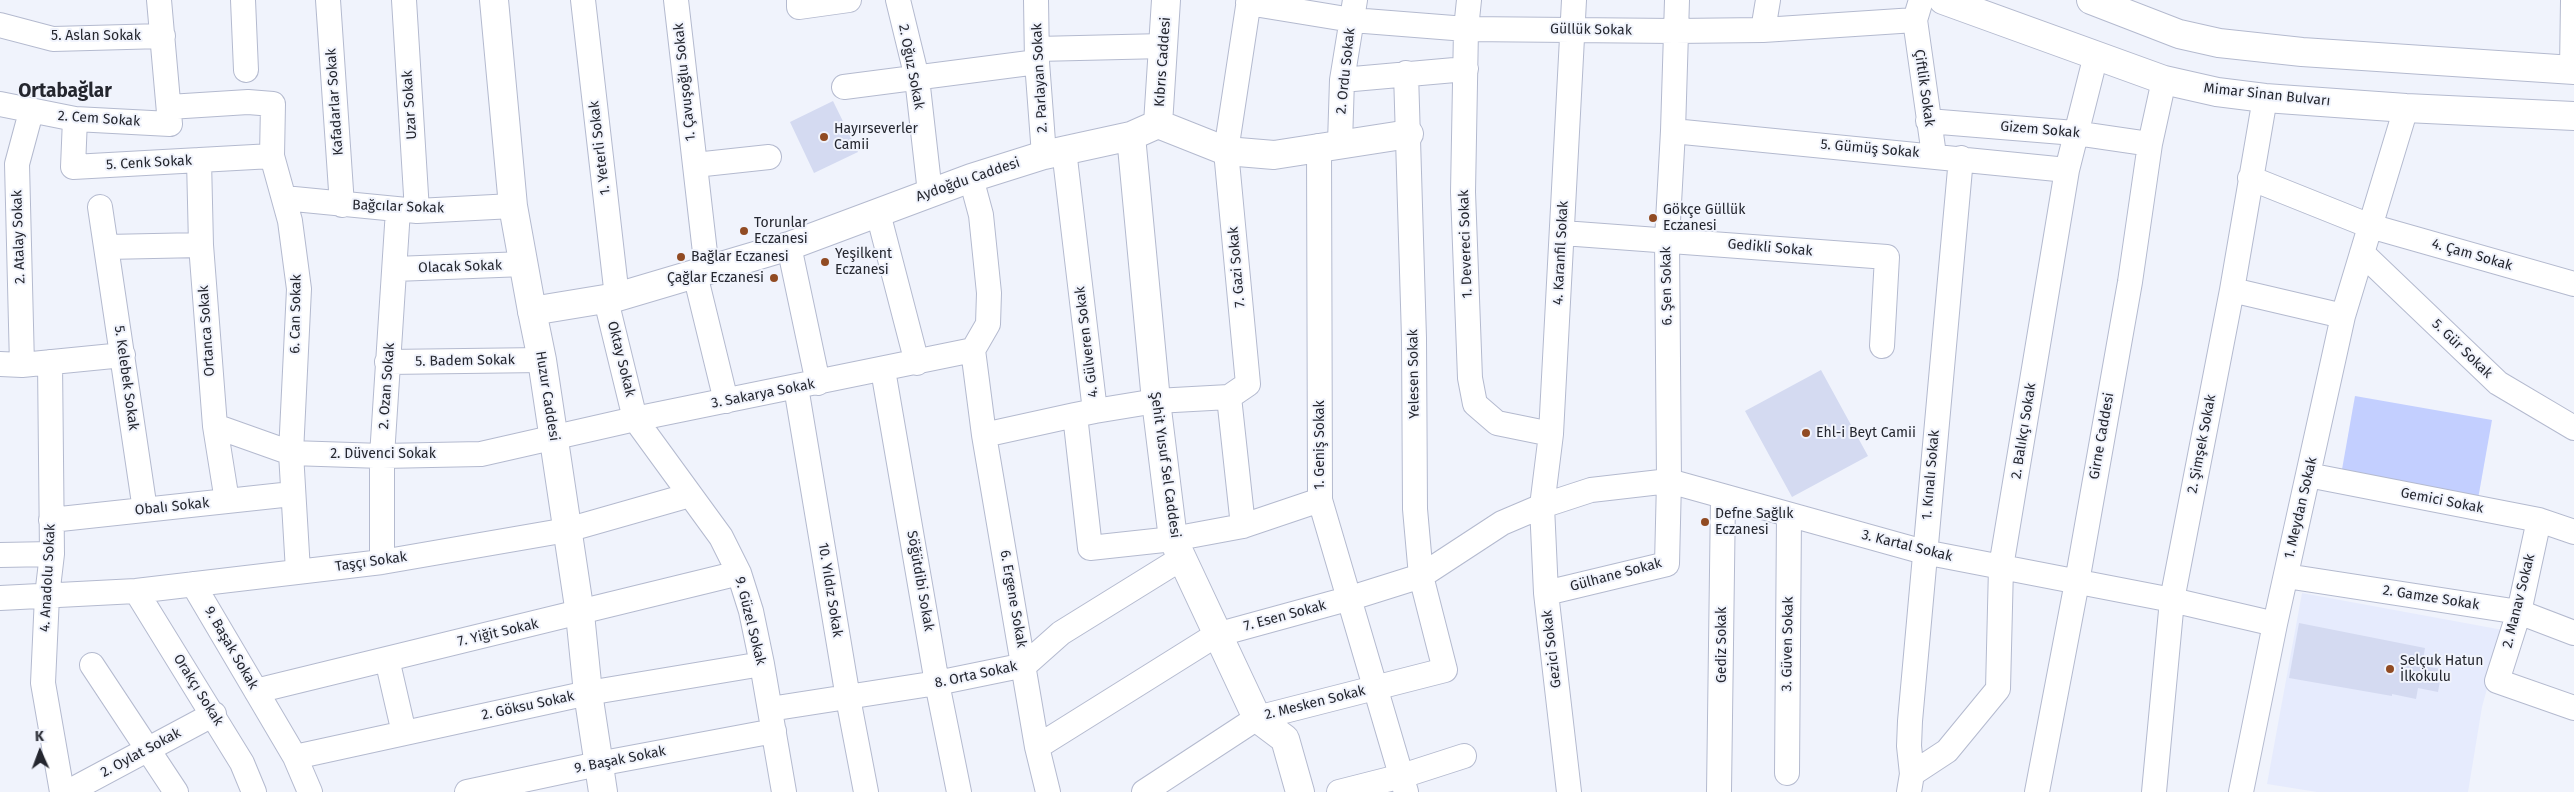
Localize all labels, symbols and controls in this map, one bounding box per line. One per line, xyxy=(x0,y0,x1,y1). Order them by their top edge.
street label: Kıbrıs Caddesi xyxy=(1151,16,1175,108)
street label: Güllük Sokak xyxy=(1550,21,1632,39)
street label: 1. Çavuşoğlu Sokak xyxy=(670,22,700,142)
street label: 2. Oğuz Sokak xyxy=(895,23,927,111)
street label: 2. Parlayan Sokak xyxy=(1029,23,1051,133)
street label: 2. Ordu Sokak xyxy=(1333,27,1359,115)
street label: 5. Aslan Sokak xyxy=(51,28,141,44)
street label: Kafadarlar Sokak xyxy=(323,48,347,156)
street label: Çiftlik Sokak xyxy=(1910,48,1938,128)
street label: Uzar Sokak xyxy=(399,70,421,140)
street label: Mimar Sinan Bulvarı xyxy=(2203,80,2331,110)
district label: Ortabağlar xyxy=(18,81,112,103)
street label: 1. Yeterli Sokak xyxy=(586,100,614,196)
street label: 2. Cem Sokak xyxy=(57,108,141,130)
street label: Gizem Sokak xyxy=(2000,118,2080,142)
place label: Hayırseverler Camii xyxy=(834,121,918,154)
marker: Hayırseverler Camii xyxy=(818,131,830,143)
street label: 5. Gümüş Sokak xyxy=(1820,136,1920,162)
street label: 5. Cenk Sokak xyxy=(106,152,192,174)
street label: Aydoğdu Caddesi xyxy=(914,154,1022,206)
street label: 1. Devereci Sokak xyxy=(1456,189,1476,299)
street label: 2. Atalay Sokak xyxy=(9,190,29,284)
street label: Bağcılar Sokak xyxy=(352,197,444,217)
street label: 4. Karanfil Sokak xyxy=(1550,200,1572,306)
place label: Gökçe Güllük Eczanesi xyxy=(1663,202,1745,234)
marker: Gökçe Güllük Eczanesi xyxy=(1647,212,1659,224)
place label: Torunlar Eczanesi xyxy=(754,215,808,248)
marker: Torunlar Eczanesi xyxy=(738,225,750,237)
street label: 7. Gazi Sokak xyxy=(1225,226,1249,308)
street label: 4. Çam Sokak xyxy=(2430,235,2514,275)
street label: Gedikli Sokak xyxy=(1727,236,1813,260)
place label: Yeşilkent Eczanesi xyxy=(835,246,892,278)
street label: 6. Şen Sokak xyxy=(1658,246,1676,326)
place label: Bağlar Eczanesi xyxy=(691,249,789,265)
marker: Bağlar Eczanesi xyxy=(675,251,687,263)
marker: Yeşilkent Eczanesi xyxy=(819,256,831,268)
street label: Olacak Sokak xyxy=(418,257,502,277)
place label: Çağlar Eczanesi xyxy=(667,270,764,286)
marker: Çağlar Eczanesi xyxy=(768,272,780,284)
street label: 6. Can Sokak xyxy=(287,274,305,354)
street label: Ortanca Sokak xyxy=(195,285,219,377)
street label: 4. Gülveren Sokak xyxy=(1072,285,1102,399)
street label: 5. Gür Sokak xyxy=(2428,316,2496,382)
street label: Oktay Sokak xyxy=(603,319,639,399)
street label: 5. Kelebek Sokak xyxy=(110,324,142,432)
street label: Yelesen Sokak xyxy=(1405,329,1423,419)
street label: 2. Ozan Sokak xyxy=(376,342,398,430)
street label: Huzur Caddesi xyxy=(532,350,562,442)
street label: 5. Badem Sokak xyxy=(415,352,515,370)
street label: 3. Sakarya Sokak xyxy=(710,376,816,412)
street label: 2. Balıkçı Sokak xyxy=(2008,382,2040,480)
street label: Şehit Yusuf Sel Caddesi xyxy=(1146,391,1184,539)
street label: Girne Caddesi xyxy=(2086,391,2118,481)
street label: 2. Şimşek Sokak xyxy=(2184,393,2220,495)
street label: 1. Geniş Sokak xyxy=(1312,400,1328,490)
place label: Ehl-i Beyt Camii xyxy=(1816,425,1916,441)
marker: Ehl-i Beyt Camii xyxy=(1800,427,1812,439)
street label: 1. Kınalı Sokak xyxy=(1919,429,1943,521)
street label: 2. Düvenci Sokak xyxy=(330,446,436,462)
street label: 1. Meydan Sokak xyxy=(2281,456,2321,560)
street label: Gemici Sokak xyxy=(2399,485,2485,517)
street label: Obalı Sokak xyxy=(134,495,210,519)
place label: Defne Sağlık Eczanesi xyxy=(1715,506,1793,538)
marker: Defne Sağlık Eczanesi xyxy=(1699,516,1711,528)
street label: 4. Anadolu Sokak xyxy=(37,523,59,633)
street label: 3. Kartal Sokak xyxy=(1860,527,1954,565)
street label: Söğütdibi Sokak xyxy=(903,529,937,633)
street label: 10. Yıldız Sokak xyxy=(814,541,846,639)
street label: Taşçı Sokak xyxy=(334,549,408,575)
street label: 6. Ergene Sokak xyxy=(996,549,1030,649)
street label: 2. Manav Sokak xyxy=(2499,552,2539,650)
street label: Gülhane Sokak xyxy=(1568,555,1664,595)
street label: 9. Güzel Sokak xyxy=(731,575,769,667)
street label: 2. Gamze Sokak xyxy=(2382,582,2480,614)
street label: 3. Güven Sokak xyxy=(1779,596,1797,692)
street label: 7. Esen Sokak xyxy=(1242,597,1328,635)
street label: 9. Başak Sokak xyxy=(201,604,261,692)
street label: Gediz Sokak xyxy=(1714,607,1730,683)
street label: Gezici Sokak xyxy=(1539,609,1565,689)
street label: 7. Yiğit Sokak xyxy=(456,616,540,650)
street label: Orakçı Sokak xyxy=(169,651,227,729)
place label: Selçuk Hatun İlkokulu xyxy=(2400,653,2483,686)
street label: 8. Orta Sokak xyxy=(933,658,1019,692)
marker: Selçuk Hatun İlkokulu xyxy=(2384,663,2396,675)
street label: 2. Mesken Sokak xyxy=(1263,682,1367,724)
street label: 2. Göksu Sokak xyxy=(480,688,576,724)
street label: 2. Oylat Sokak xyxy=(98,725,184,781)
north arrow xyxy=(15,727,65,777)
text: K xyxy=(35,728,44,745)
street label: 9. Başak Sokak xyxy=(573,743,667,777)

